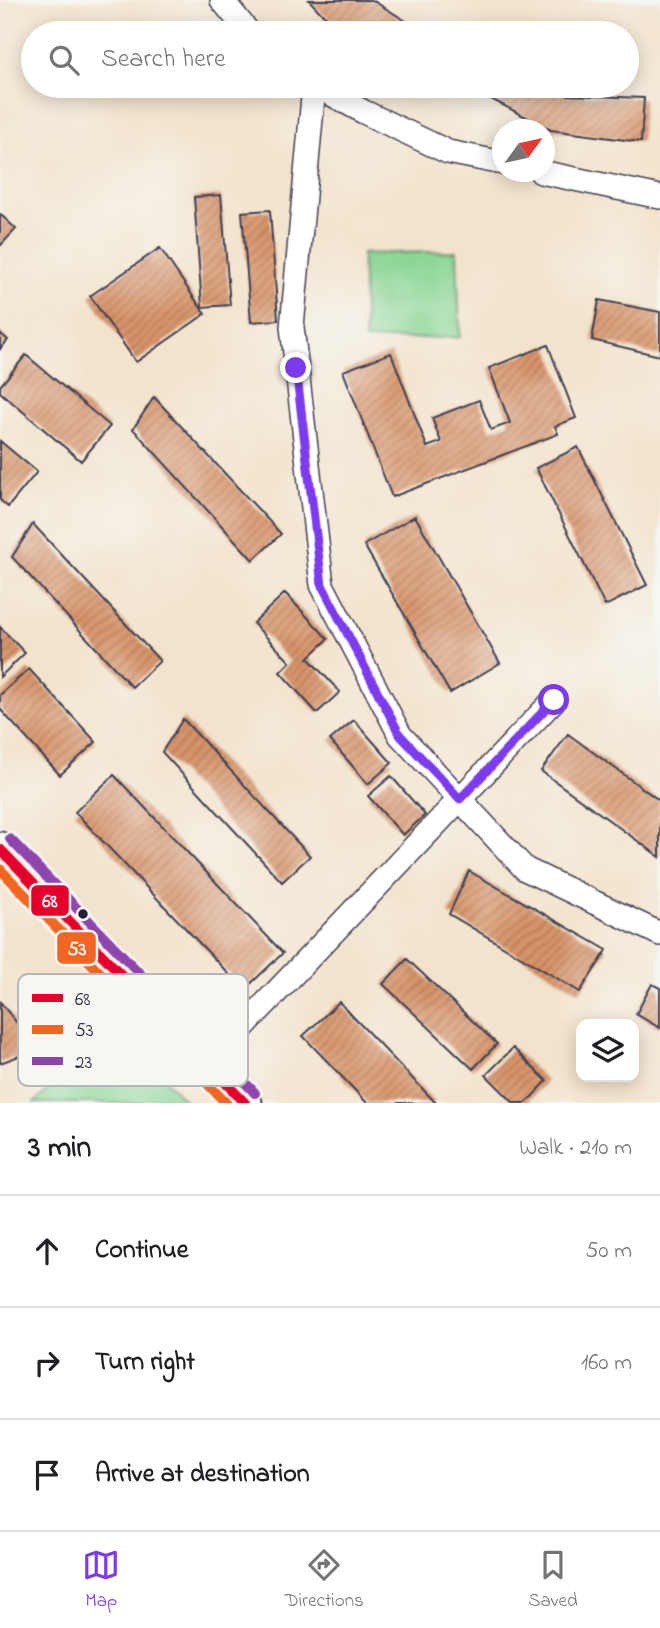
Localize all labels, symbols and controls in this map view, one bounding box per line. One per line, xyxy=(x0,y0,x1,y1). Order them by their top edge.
search box xyxy=(21,21,639,98)
icon: search xyxy=(45,41,83,79)
text: Search here xyxy=(101,41,226,79)
north arrow xyxy=(492,119,555,182)
route end xyxy=(280,352,311,383)
route start xyxy=(538,684,569,715)
line badge: 68 xyxy=(30,884,70,917)
text: 68 xyxy=(42,889,58,916)
unlabelled marker xyxy=(76,907,90,921)
line badge: 53 xyxy=(56,931,97,965)
text: 53 xyxy=(68,937,87,964)
legend xyxy=(18,974,248,1086)
text: 68 xyxy=(75,987,91,1014)
text: 53 xyxy=(75,1018,94,1045)
map controls xyxy=(576,1019,639,1082)
button: layers xyxy=(576,1019,639,1082)
text: 23 xyxy=(75,1050,92,1077)
text: 3 min xyxy=(28,1127,91,1171)
text: Walk · 210 m xyxy=(519,1132,632,1165)
icon: ahead xyxy=(28,1232,66,1270)
text: Continue xyxy=(95,1232,188,1270)
text: 50 m xyxy=(585,1235,632,1268)
icon: right xyxy=(28,1344,66,1382)
text: Turn right xyxy=(95,1344,195,1382)
text: 160 m xyxy=(581,1347,632,1380)
icon: arrive xyxy=(28,1456,66,1494)
text: Arrive at destination xyxy=(95,1456,310,1494)
tab: Map xyxy=(82,1546,120,1615)
tab: Directions xyxy=(285,1546,364,1615)
tab: Saved xyxy=(528,1546,578,1615)

